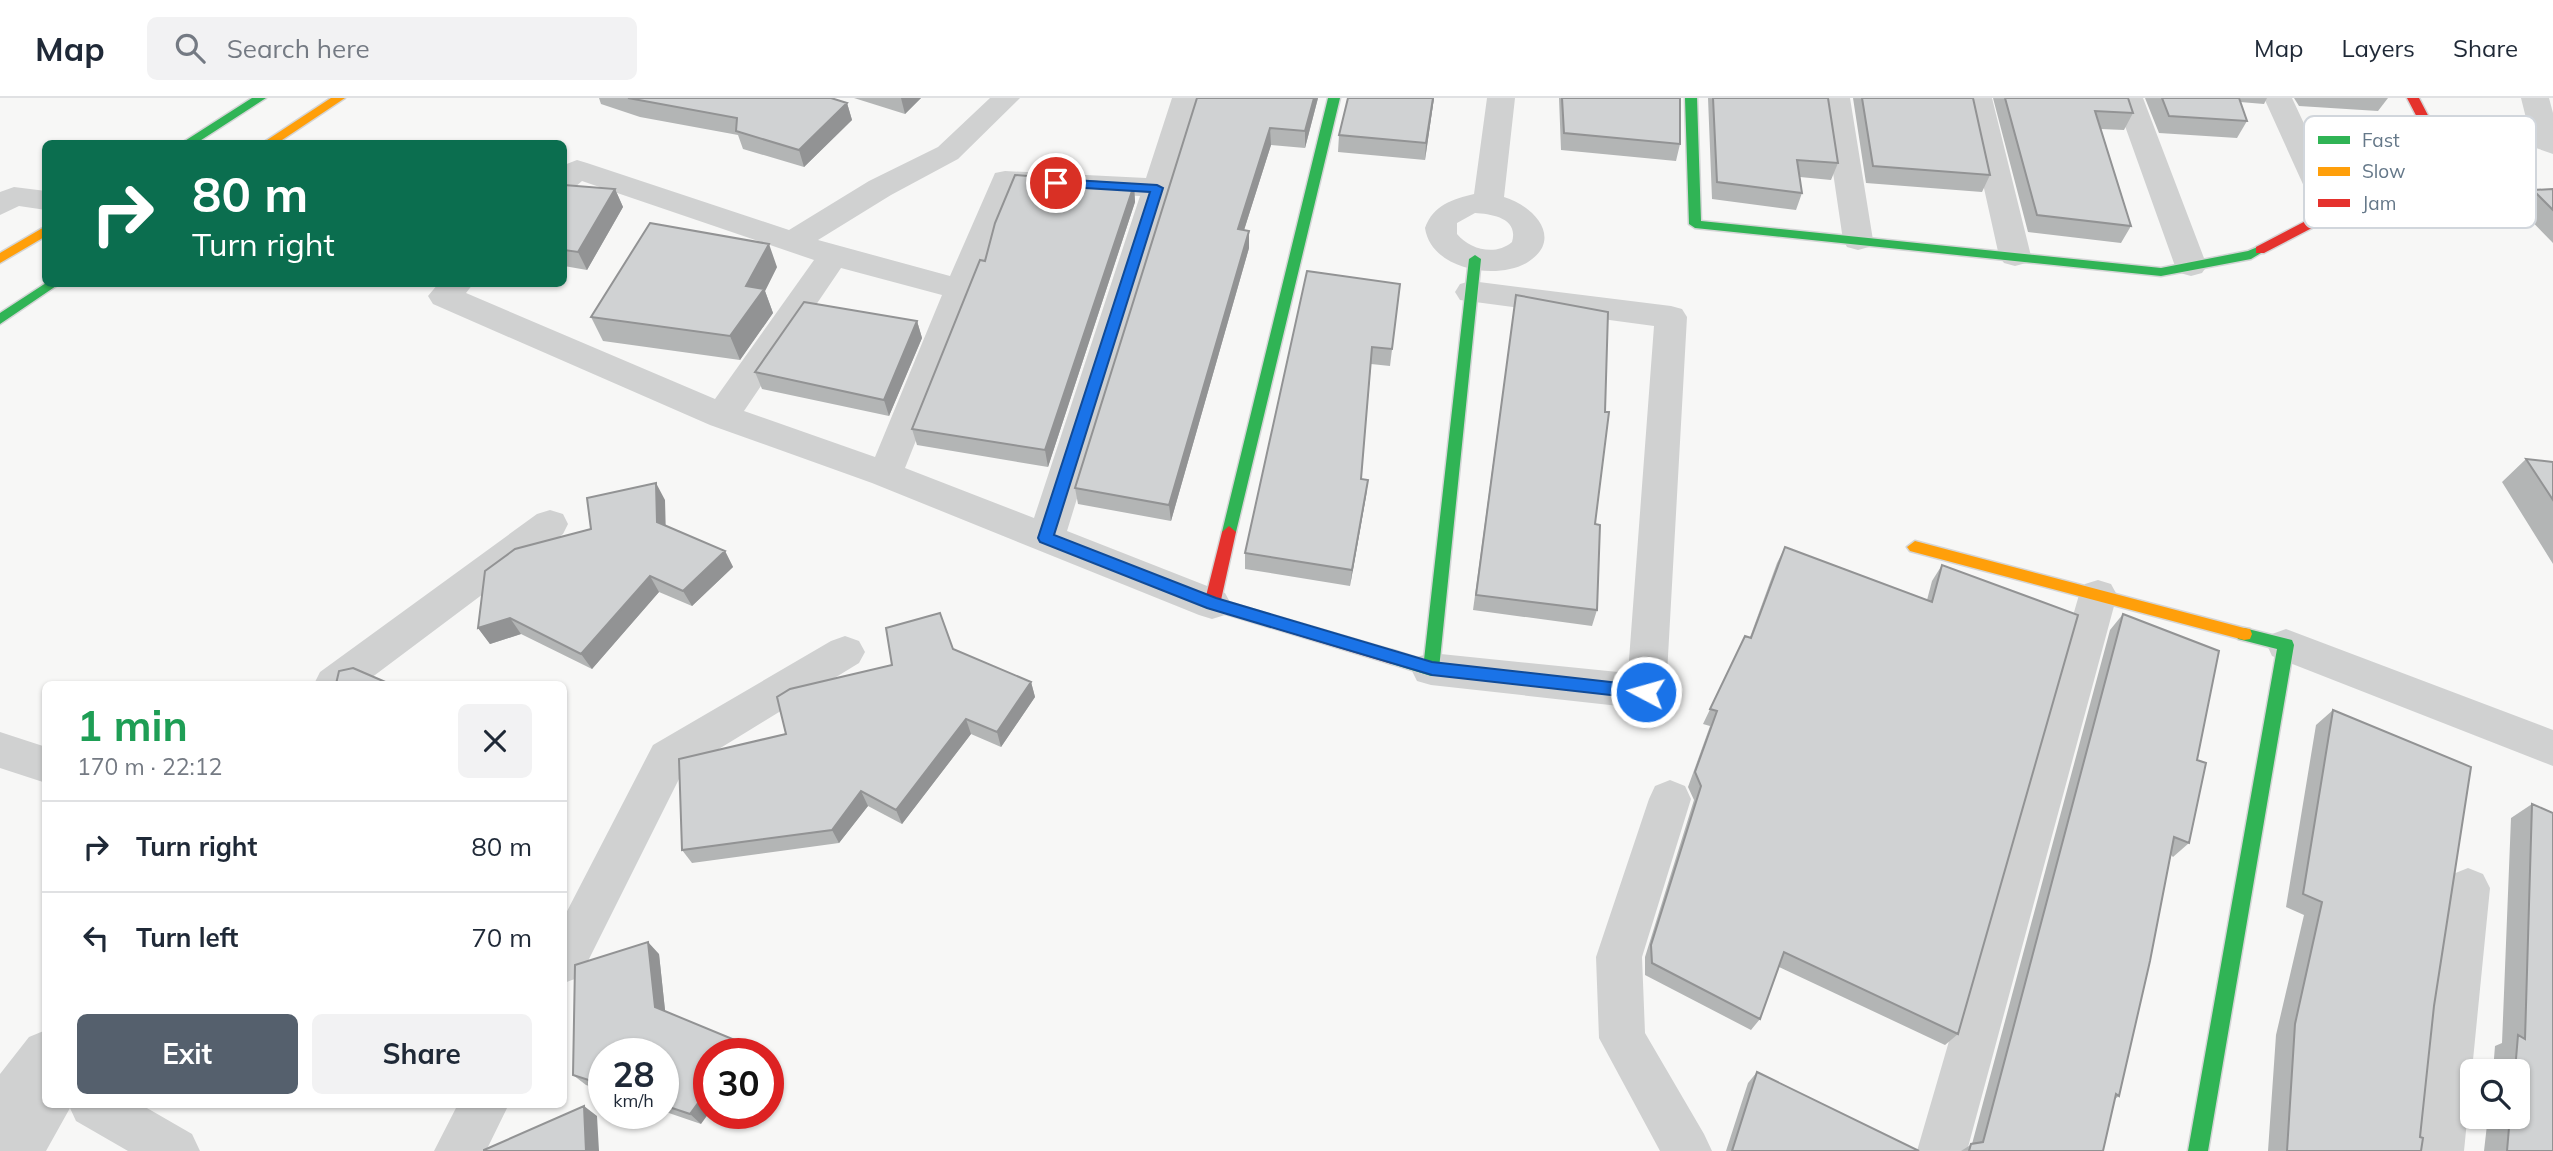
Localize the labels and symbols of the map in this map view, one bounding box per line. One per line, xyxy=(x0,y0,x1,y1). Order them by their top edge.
legend xyxy=(2304,116,2536,228)
text: Fast xyxy=(2362,128,2400,152)
pin xyxy=(1026,153,1086,213)
text: Slow xyxy=(2362,159,2406,183)
text: Jam xyxy=(2362,191,2396,215)
position arrow xyxy=(1609,655,1683,729)
speed limit sign: 30 xyxy=(693,1038,784,1129)

